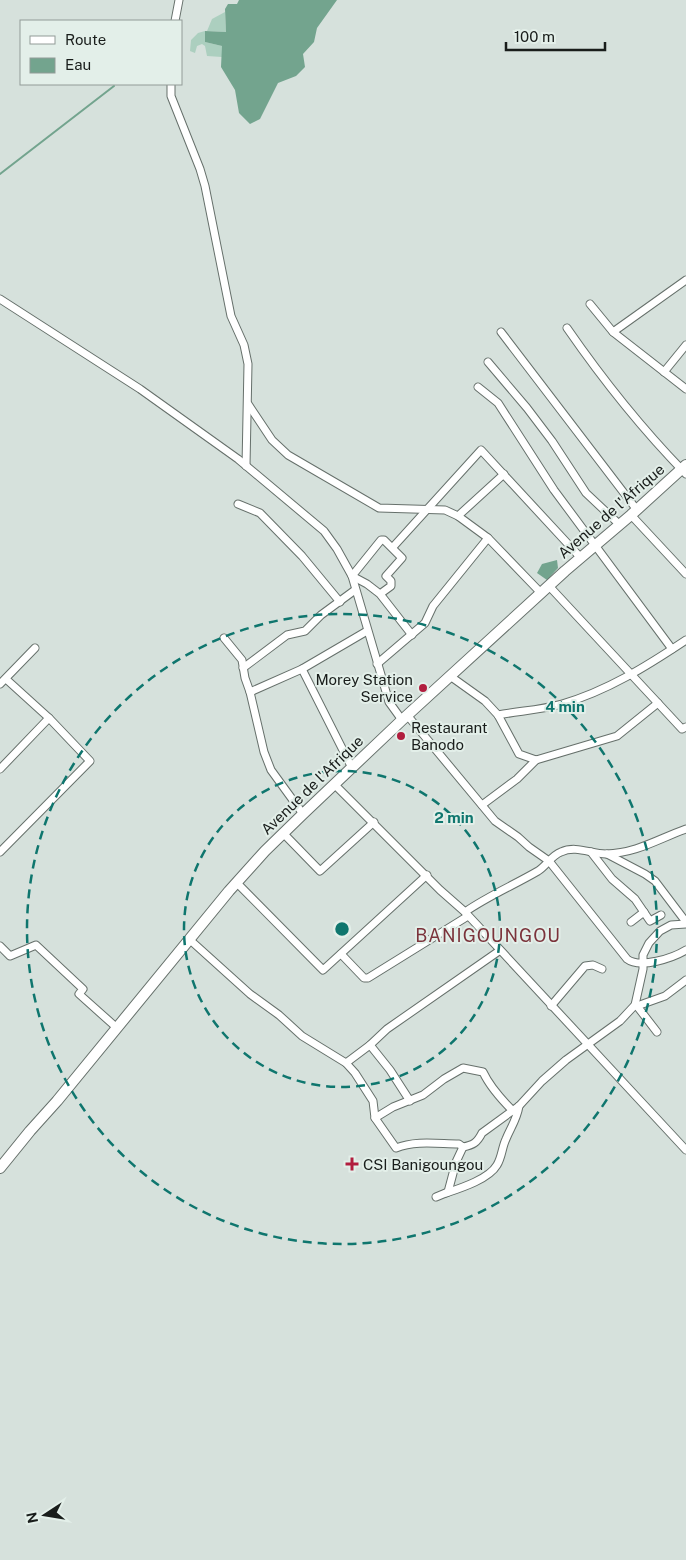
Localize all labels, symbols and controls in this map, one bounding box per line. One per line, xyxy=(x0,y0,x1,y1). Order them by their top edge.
legend xyxy=(20,20,182,85)
scale bar xyxy=(506,20,605,52)
text: 100 m xyxy=(514,28,555,45)
text: Route xyxy=(65,31,106,48)
text: Eau xyxy=(65,56,91,73)
street label: Avenue de l'Afrique xyxy=(554,460,668,562)
place label: Morey Station Service xyxy=(315,671,413,705)
marker: Morey Station Service xyxy=(417,682,429,694)
text: 4 min xyxy=(545,698,585,715)
place label: Restaurant Banodo xyxy=(411,719,488,753)
marker: Restaurant Banodo xyxy=(395,730,407,742)
street label: Avenue de l'Afrique xyxy=(258,732,366,838)
text: 2 min xyxy=(434,809,474,826)
centre of rings xyxy=(333,920,351,938)
district label: BANIGOUNGOU xyxy=(415,925,561,946)
place label: CSI Banigoungou xyxy=(363,1156,483,1173)
marker: CSI Banigoungou xyxy=(345,1157,359,1171)
north arrow xyxy=(20,1490,70,1540)
text: N xyxy=(23,1511,41,1525)

